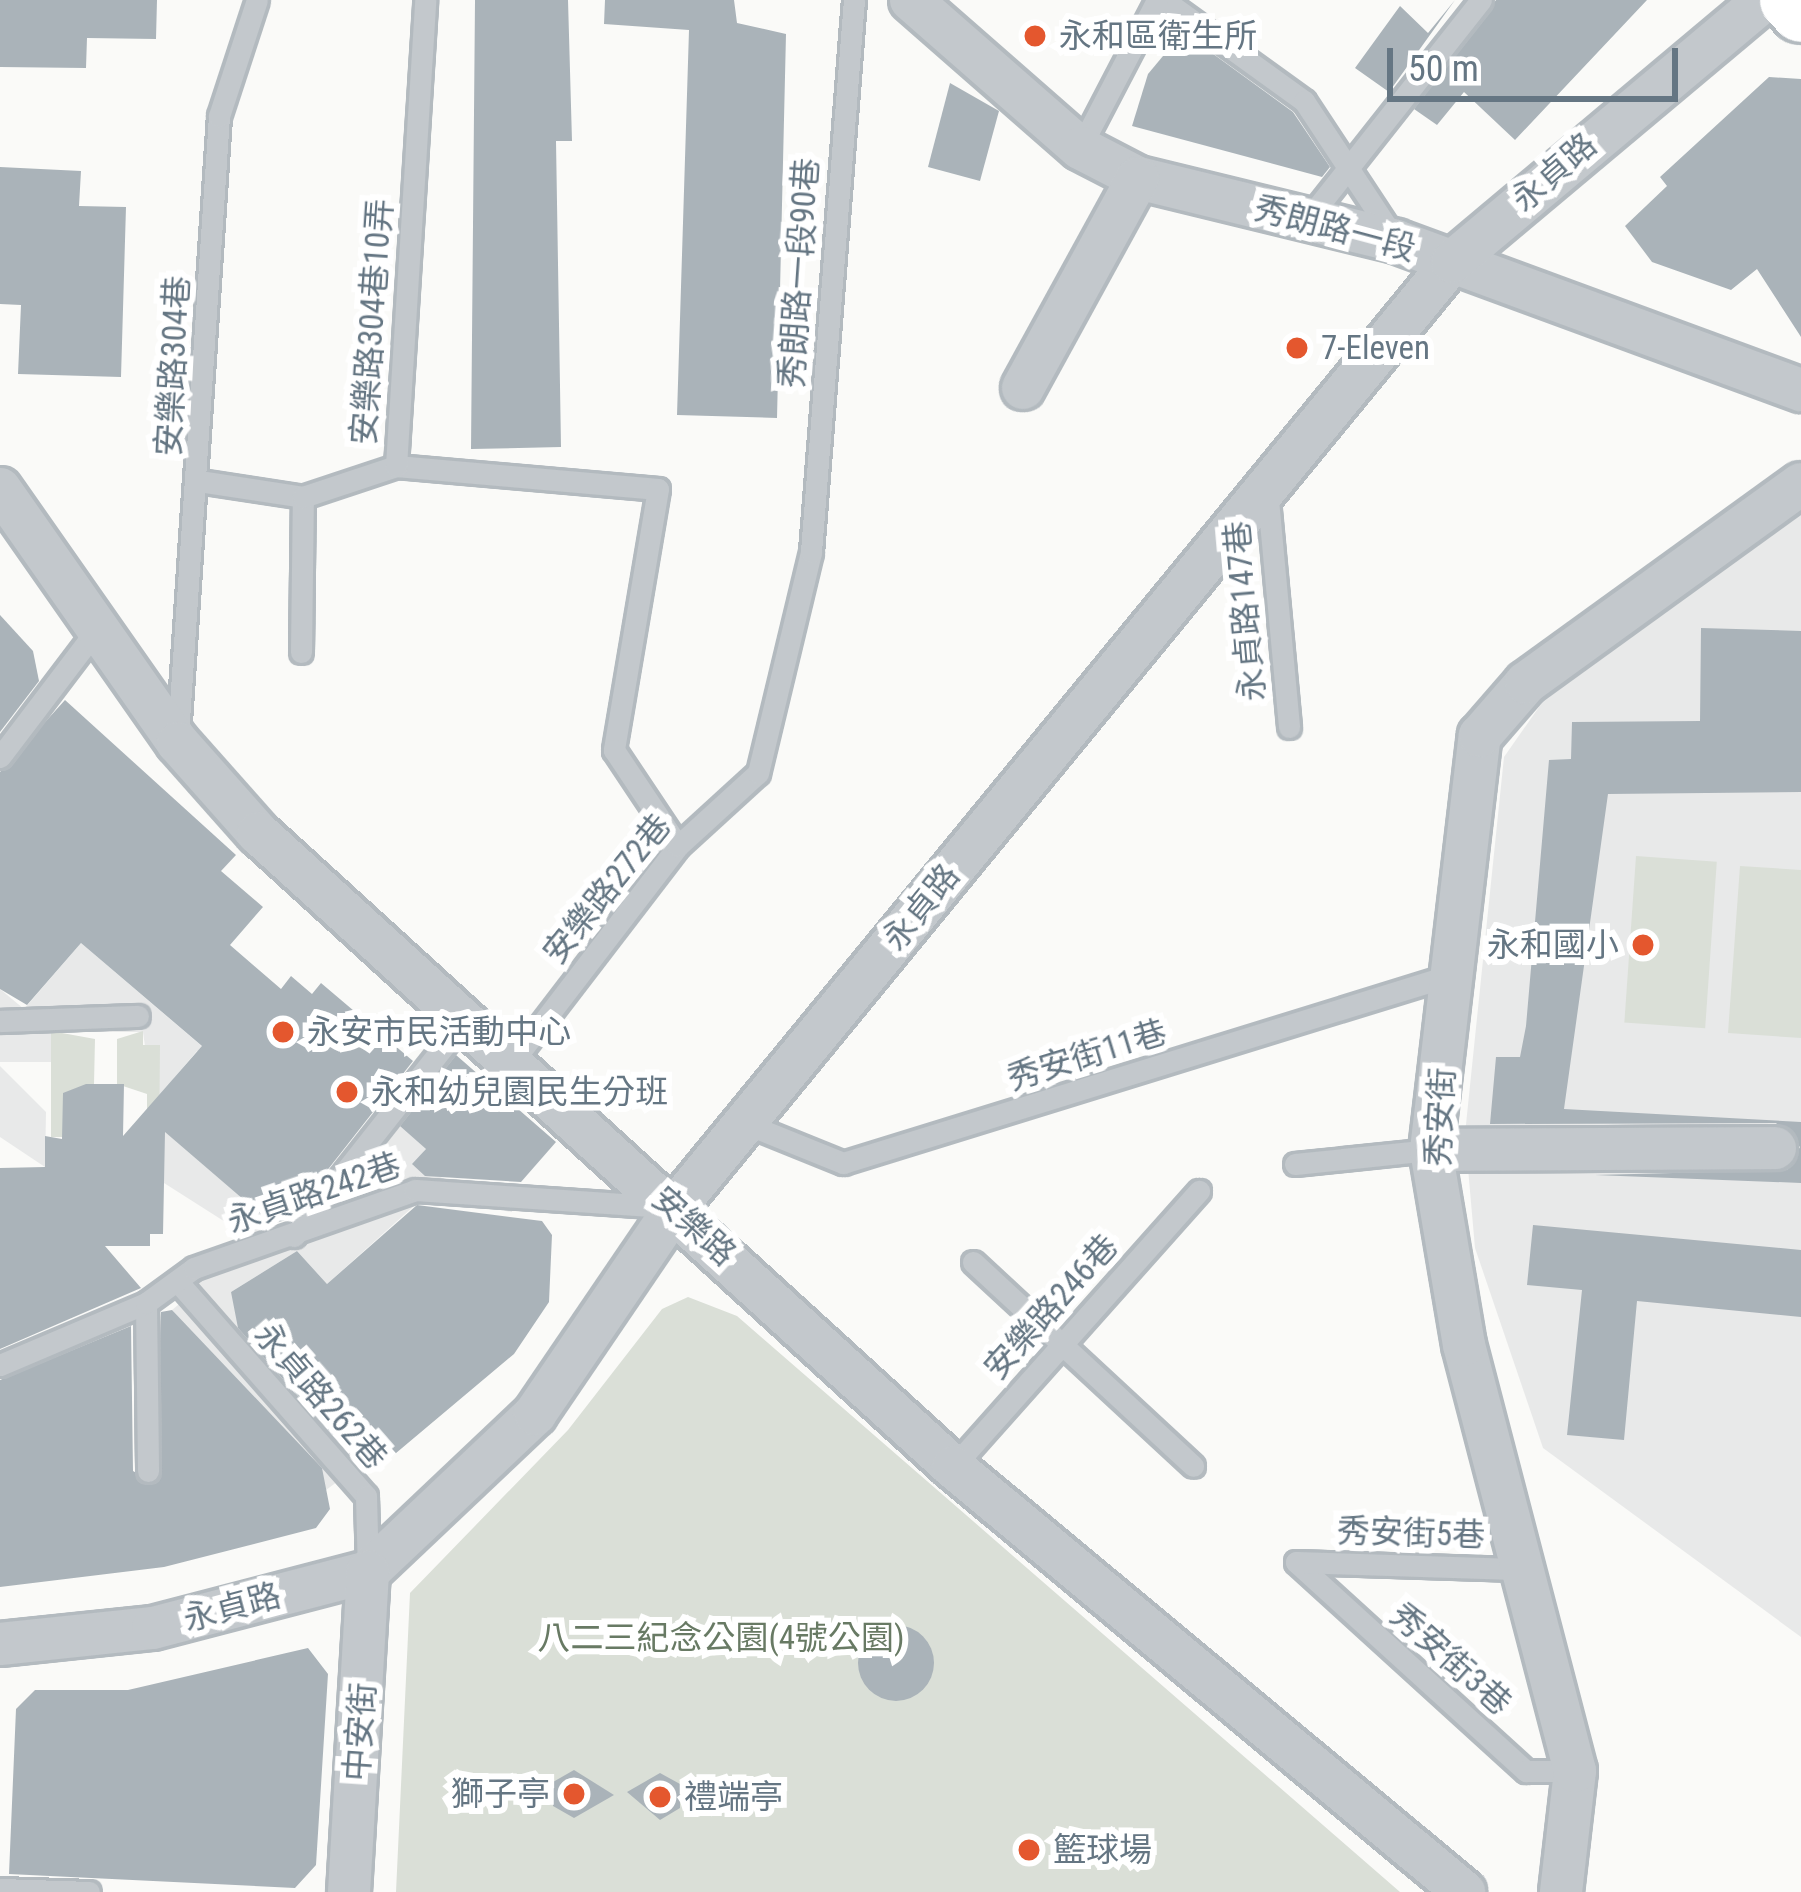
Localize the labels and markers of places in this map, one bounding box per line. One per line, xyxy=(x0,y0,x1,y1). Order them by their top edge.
place label: 永和區衛生所 xyxy=(1059,16,1257,56)
marker: 永和區衛生所 xyxy=(1022,23,1048,49)
place label: 7-Eleven xyxy=(1321,328,1430,368)
marker: 7-Eleven xyxy=(1284,335,1310,361)
place label: 永和國小 xyxy=(1487,925,1619,965)
marker: 永和國小 xyxy=(1630,932,1656,958)
place label: 永安市民活動中心 xyxy=(307,1012,571,1052)
marker: 永安市民活動中心 xyxy=(270,1019,296,1045)
place label: 永和幼兒園民生分班 xyxy=(371,1072,668,1112)
marker: 永和幼兒園民生分班 xyxy=(334,1079,360,1105)
place label: 獅子亭 xyxy=(451,1774,550,1814)
place label: 禮端亭 xyxy=(684,1777,783,1817)
marker: 獅子亭 xyxy=(561,1781,587,1807)
marker: 禮端亭 xyxy=(647,1784,673,1810)
place label: 籃球場 xyxy=(1053,1830,1152,1870)
marker: 籃球場 xyxy=(1016,1837,1042,1863)

